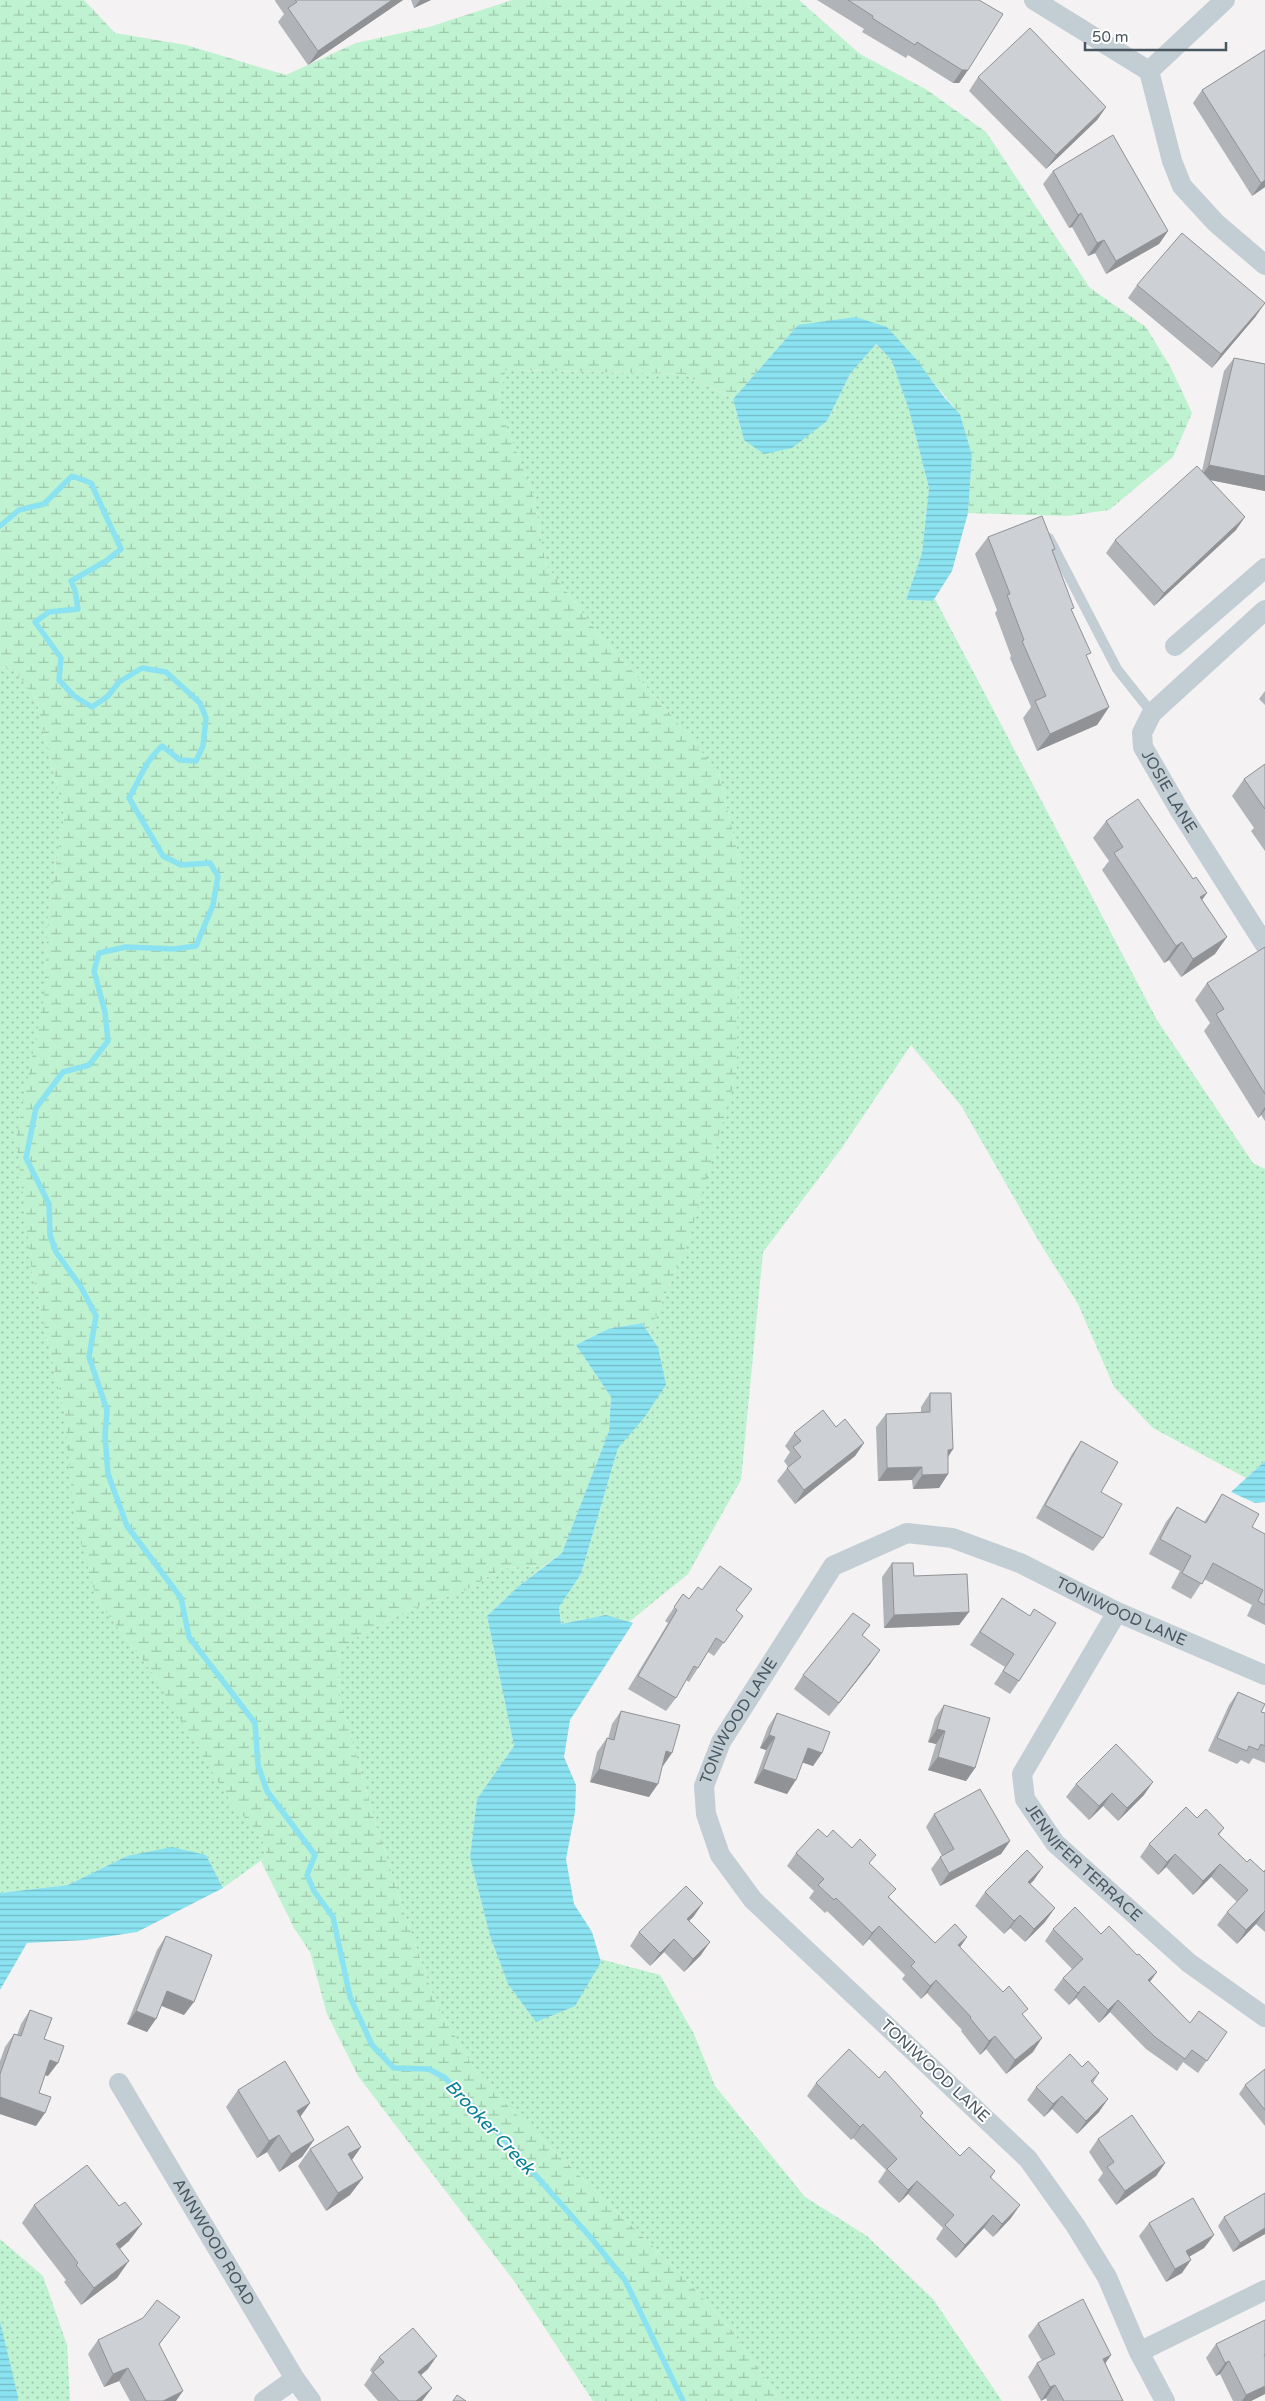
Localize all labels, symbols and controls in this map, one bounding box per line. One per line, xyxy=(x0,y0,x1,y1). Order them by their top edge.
scale bar xyxy=(1085,20,1226,52)
text: 50 m xyxy=(1092,28,1129,46)
street label: JOSIE LANE xyxy=(1137,746,1202,837)
street label: TONIWOOD LANE xyxy=(1052,1573,1190,1650)
street label: TONIWOOD LANE xyxy=(696,1654,782,1787)
street label: JENNIFER TERRACE xyxy=(1021,1799,1146,1926)
street label: TONIWOOD LANE xyxy=(876,2015,994,2127)
water label: Brooker Creek xyxy=(441,2075,540,2180)
street label: ANNWOOD ROAD xyxy=(168,2175,259,2309)

